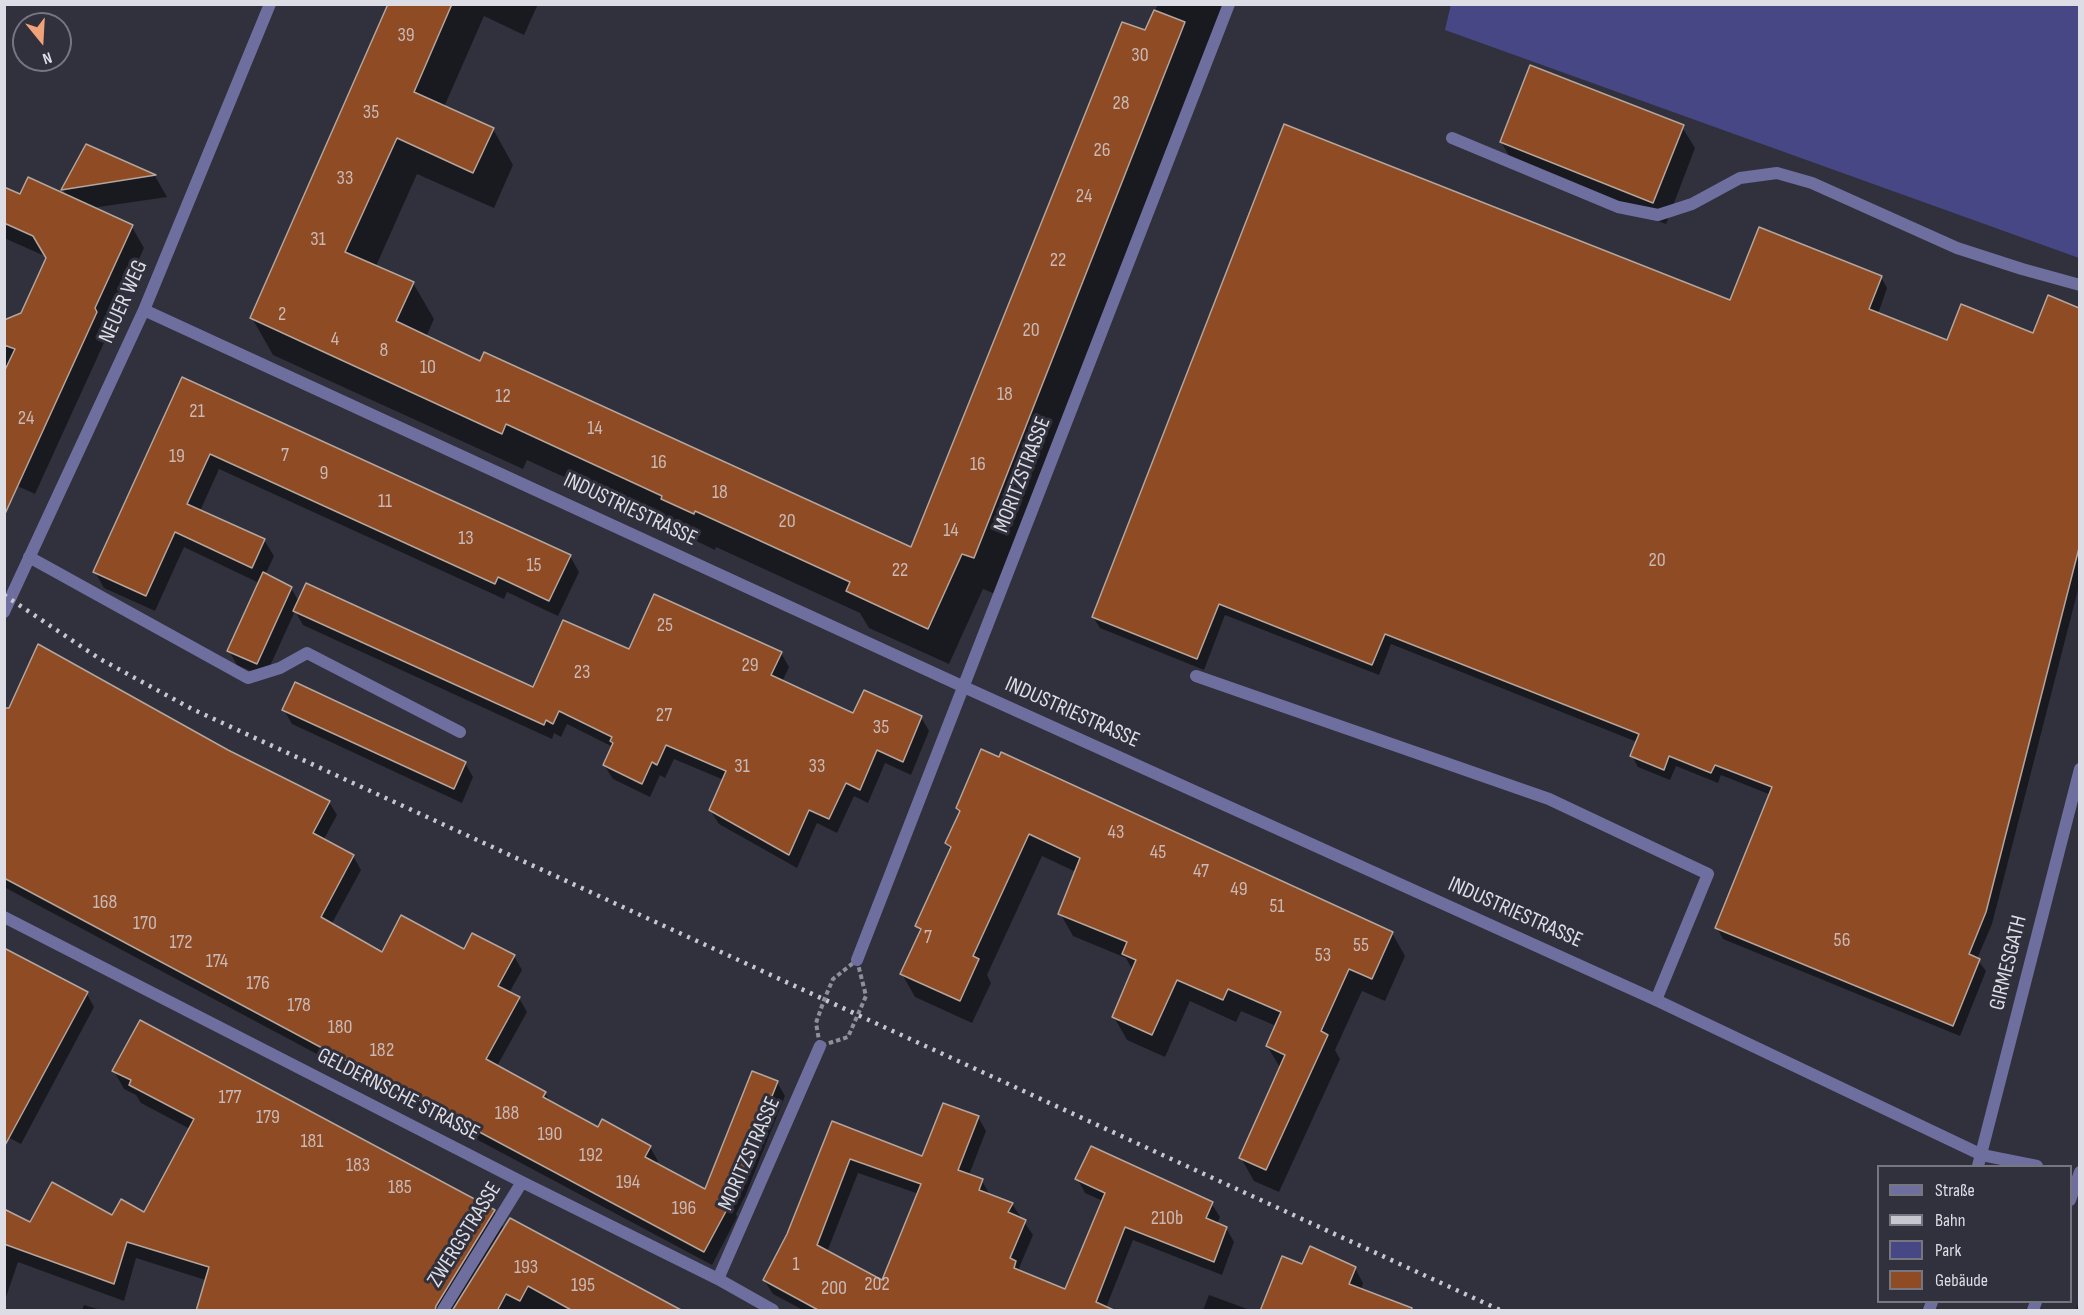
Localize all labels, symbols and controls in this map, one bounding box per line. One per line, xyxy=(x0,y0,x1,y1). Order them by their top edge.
north arrow xyxy=(12,12,72,72)
house number: 39 xyxy=(397,24,415,48)
house number: 30 xyxy=(1131,44,1149,68)
text: N xyxy=(40,47,54,68)
house number: 28 xyxy=(1113,92,1129,116)
house number: 35 xyxy=(363,101,379,125)
house number: 26 xyxy=(1094,139,1110,163)
house number: 33 xyxy=(337,167,353,191)
house number: 24 xyxy=(1076,185,1092,209)
house number: 31 xyxy=(310,228,326,252)
house number: 22 xyxy=(1050,249,1066,273)
street label: NEUER WEG xyxy=(94,256,154,348)
house number: 2 xyxy=(278,303,286,327)
house number: 20 xyxy=(1022,319,1040,343)
house number: 4 xyxy=(331,328,339,352)
house number: 8 xyxy=(380,339,388,363)
house number: 10 xyxy=(420,356,436,380)
house number: 18 xyxy=(997,383,1013,407)
house number: 12 xyxy=(495,385,511,409)
house number: 21 xyxy=(189,400,205,424)
house number: 24 xyxy=(18,407,34,431)
street label: MORITZSTRASSE xyxy=(989,413,1057,537)
house number: 14 xyxy=(587,417,603,441)
house number: 7 xyxy=(281,444,289,468)
house number: 19 xyxy=(169,445,185,469)
house number: 16 xyxy=(651,451,667,475)
house number: 16 xyxy=(970,453,986,477)
house number: 9 xyxy=(320,462,328,486)
street label: INDUSTRIESTRASSE xyxy=(559,468,701,552)
house number: 18 xyxy=(712,481,728,505)
house number: 11 xyxy=(378,490,392,514)
house number: 20 xyxy=(778,510,796,534)
house number: 14 xyxy=(943,519,959,543)
house number: 13 xyxy=(458,527,474,551)
house number: 20 xyxy=(1648,549,1666,573)
house number: 15 xyxy=(526,554,542,578)
house number: 22 xyxy=(892,559,908,583)
house number: 25 xyxy=(657,614,673,638)
house number: 29 xyxy=(741,654,759,678)
house number: 23 xyxy=(574,661,590,685)
street label: INDUSTRIESTRASSE xyxy=(1001,672,1143,754)
house number: 27 xyxy=(656,704,672,728)
house number: 35 xyxy=(873,716,889,740)
house number: 31 xyxy=(734,755,750,779)
house number: 33 xyxy=(809,755,825,779)
house number: 43 xyxy=(1108,821,1124,845)
house number: 45 xyxy=(1150,841,1166,865)
house number: 47 xyxy=(1193,860,1209,884)
street label: INDUSTRIESTRASSE xyxy=(1444,872,1586,954)
house number: 49 xyxy=(1230,878,1248,902)
house number: 168 xyxy=(93,891,117,915)
house number: 51 xyxy=(1269,895,1285,919)
house number: 170 xyxy=(133,912,157,936)
street label: GIRMESGATH xyxy=(1984,913,2034,1013)
house number: 7 xyxy=(924,926,932,950)
house number: 56 xyxy=(1834,929,1850,953)
house number: 172 xyxy=(169,931,193,955)
house number: 55 xyxy=(1353,934,1369,958)
house number: 53 xyxy=(1315,944,1331,968)
house number: 174 xyxy=(206,950,228,974)
house number: 176 xyxy=(246,972,270,996)
house number: 178 xyxy=(287,994,311,1018)
house number: 180 xyxy=(328,1016,352,1040)
house number: 182 xyxy=(370,1039,394,1063)
street label: GELDERNSCHE STRASSE xyxy=(313,1043,483,1147)
house number: 177 xyxy=(219,1086,241,1110)
street label: MORITZSTRASSE xyxy=(713,1093,787,1215)
house number: 188 xyxy=(495,1102,519,1126)
house number: 179 xyxy=(256,1106,280,1130)
house number: 190 xyxy=(538,1123,562,1147)
house number: 181 xyxy=(301,1130,323,1154)
house number: 192 xyxy=(579,1144,603,1168)
house number: 183 xyxy=(346,1154,370,1178)
legend xyxy=(1877,1165,2072,1303)
house number: 194 xyxy=(616,1171,640,1195)
house number: 185 xyxy=(388,1176,412,1200)
street label: ZWERGSTRASSE xyxy=(422,1178,508,1292)
text: Straße xyxy=(1935,1180,1975,1201)
house number: 196 xyxy=(672,1197,696,1221)
house number: 210b xyxy=(1151,1207,1183,1231)
text: Bahn xyxy=(1935,1210,1965,1231)
text: Park xyxy=(1935,1240,1961,1261)
house number: 1 xyxy=(793,1253,799,1277)
house number: 193 xyxy=(514,1256,538,1280)
text: Gebäude xyxy=(1935,1270,1988,1291)
house number: 202 xyxy=(864,1273,890,1297)
house number: 195 xyxy=(571,1274,595,1298)
house number: 200 xyxy=(821,1277,847,1301)

